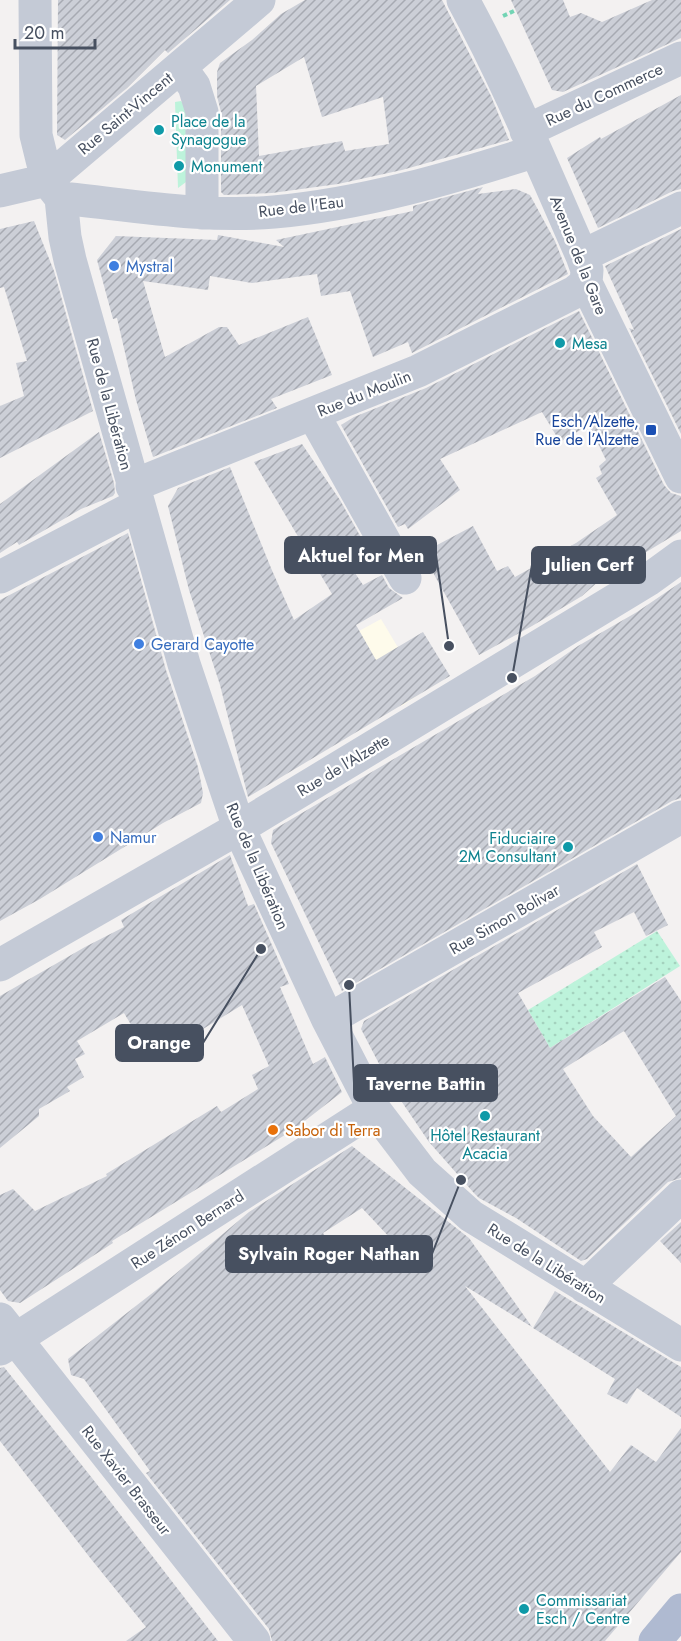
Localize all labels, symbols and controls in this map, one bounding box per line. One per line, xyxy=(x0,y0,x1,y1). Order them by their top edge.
scale bar xyxy=(15,12,94,50)
text: 20 m xyxy=(24,20,64,46)
street label: Rue du Commerce xyxy=(542,57,667,132)
street label: Rue Saint-Vincent xyxy=(73,67,178,160)
place label: Place de la Synagogue xyxy=(171,110,247,151)
marker: Place de la Synagogue xyxy=(152,123,166,137)
place label: Monument xyxy=(191,155,263,178)
marker: Monument xyxy=(172,159,186,173)
street label: Rue de l'Eau xyxy=(257,190,345,223)
street label: Avenue de la Gare xyxy=(544,192,613,318)
place label: Mystral xyxy=(126,255,173,278)
marker: Mystral xyxy=(107,259,121,273)
place label: Mesa xyxy=(572,332,607,355)
street label: Rue de la Libération xyxy=(81,336,138,473)
marker: Mesa xyxy=(553,336,567,350)
street label: Rue du Moulin xyxy=(314,364,414,423)
place label: Esch/Alzette, Rue de l’Alzette xyxy=(535,410,639,451)
marker: Esch/Alzette, Rue de l’Alzette xyxy=(644,423,658,437)
callout: Aktuel for Men xyxy=(285,537,436,573)
text: Aktuel for Men xyxy=(297,543,424,569)
callout: Julien Cerf xyxy=(532,547,645,583)
text: Julien Cerf xyxy=(542,552,634,578)
place label: Gerard Cayotte xyxy=(151,633,254,656)
marker: Gerard Cayotte xyxy=(132,637,146,651)
street label: Rue de l'Alzette xyxy=(293,729,394,802)
street label: Rue de la Libération xyxy=(220,799,295,933)
place label: Namur xyxy=(110,826,157,849)
place label: Fiduciaire 2M Consultant xyxy=(459,827,556,868)
marker: Namur xyxy=(91,830,105,844)
marker: Fiduciaire 2M Consultant xyxy=(561,840,575,854)
street label: Rue Simon Bolivar xyxy=(445,878,564,960)
callout: Orange xyxy=(116,1025,203,1061)
text: Orange xyxy=(127,1030,191,1056)
callout: Taverne Battin xyxy=(354,1065,497,1101)
text: Taverne Battin xyxy=(366,1071,486,1097)
marker: Hôtel Restaurant Acacia xyxy=(478,1109,492,1123)
place label: Sabor di Terra xyxy=(285,1119,380,1142)
marker: Sabor di Terra xyxy=(266,1123,280,1137)
place label: Hôtel Restaurant Acacia xyxy=(430,1124,540,1165)
street label: Rue Zénon Bernard xyxy=(126,1184,248,1275)
street label: Rue de la Libération xyxy=(483,1218,610,1309)
callout: Sylvain Roger Nathan xyxy=(226,1236,432,1272)
text: Sylvain Roger Nathan xyxy=(238,1241,420,1267)
street label: Rue Xavier Brasseur xyxy=(76,1421,177,1540)
place label: Commissariat Esch / Centre xyxy=(536,1589,630,1630)
marker: Commissariat Esch / Centre xyxy=(517,1602,531,1616)

